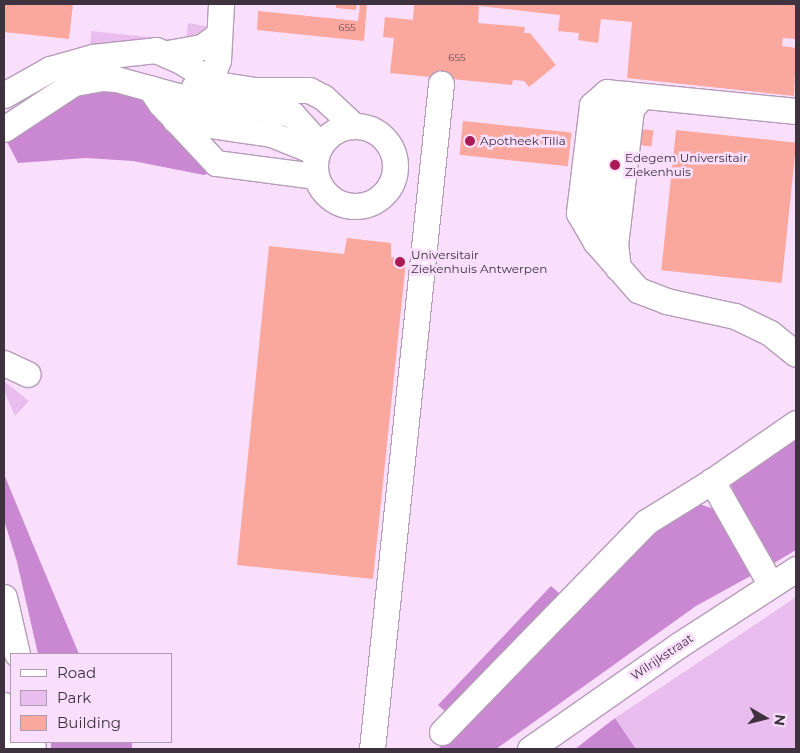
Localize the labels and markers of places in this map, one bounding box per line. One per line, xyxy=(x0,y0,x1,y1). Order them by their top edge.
place label: Apotheek Tilia xyxy=(480,134,566,148)
marker: Apotheek Tilia xyxy=(464,135,476,147)
place label: Edegem Universitair Ziekenhuis xyxy=(625,151,748,179)
marker: Edegem Universitair Ziekenhuis xyxy=(609,159,621,171)
place label: Universitair Ziekenhuis Antwerpen xyxy=(411,248,547,276)
marker: Universitair Ziekenhuis Antwerpen xyxy=(393,255,407,269)

